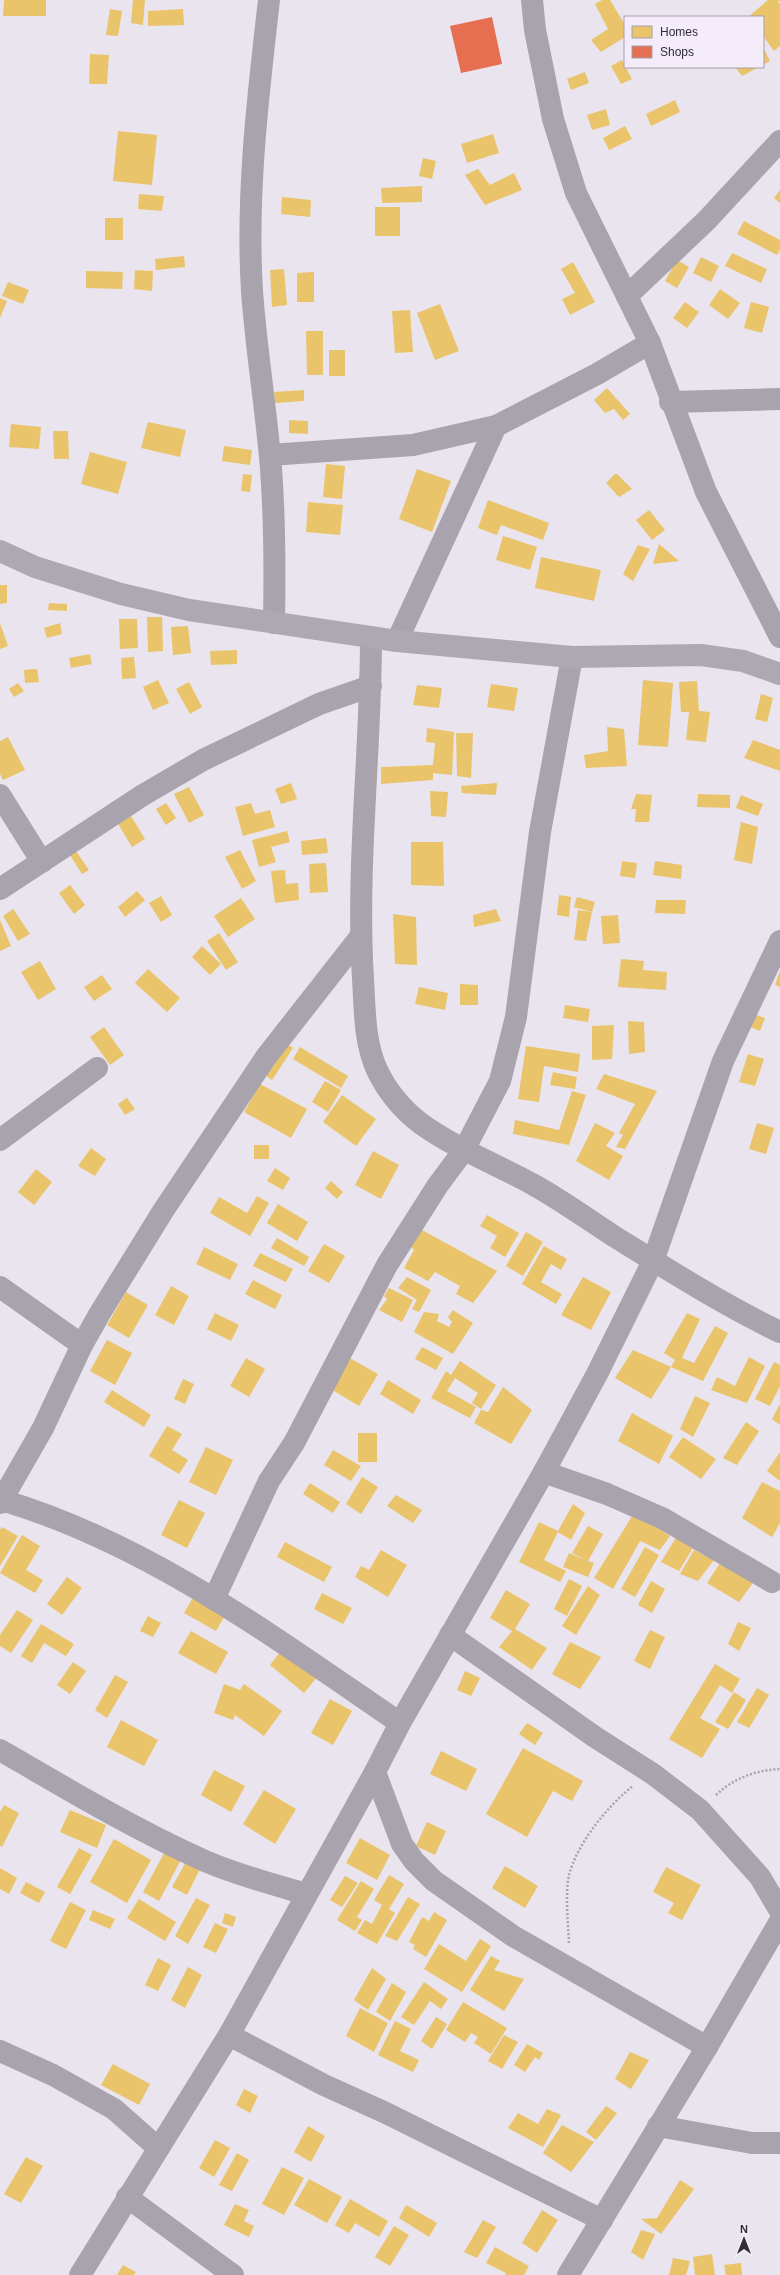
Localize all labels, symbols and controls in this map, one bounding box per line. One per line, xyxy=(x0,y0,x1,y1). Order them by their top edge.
legend xyxy=(624,16,764,68)
text: Homes xyxy=(660,25,698,39)
text: Shops xyxy=(660,45,694,59)
north arrow xyxy=(724,2219,764,2259)
text: N xyxy=(740,2223,748,2235)

